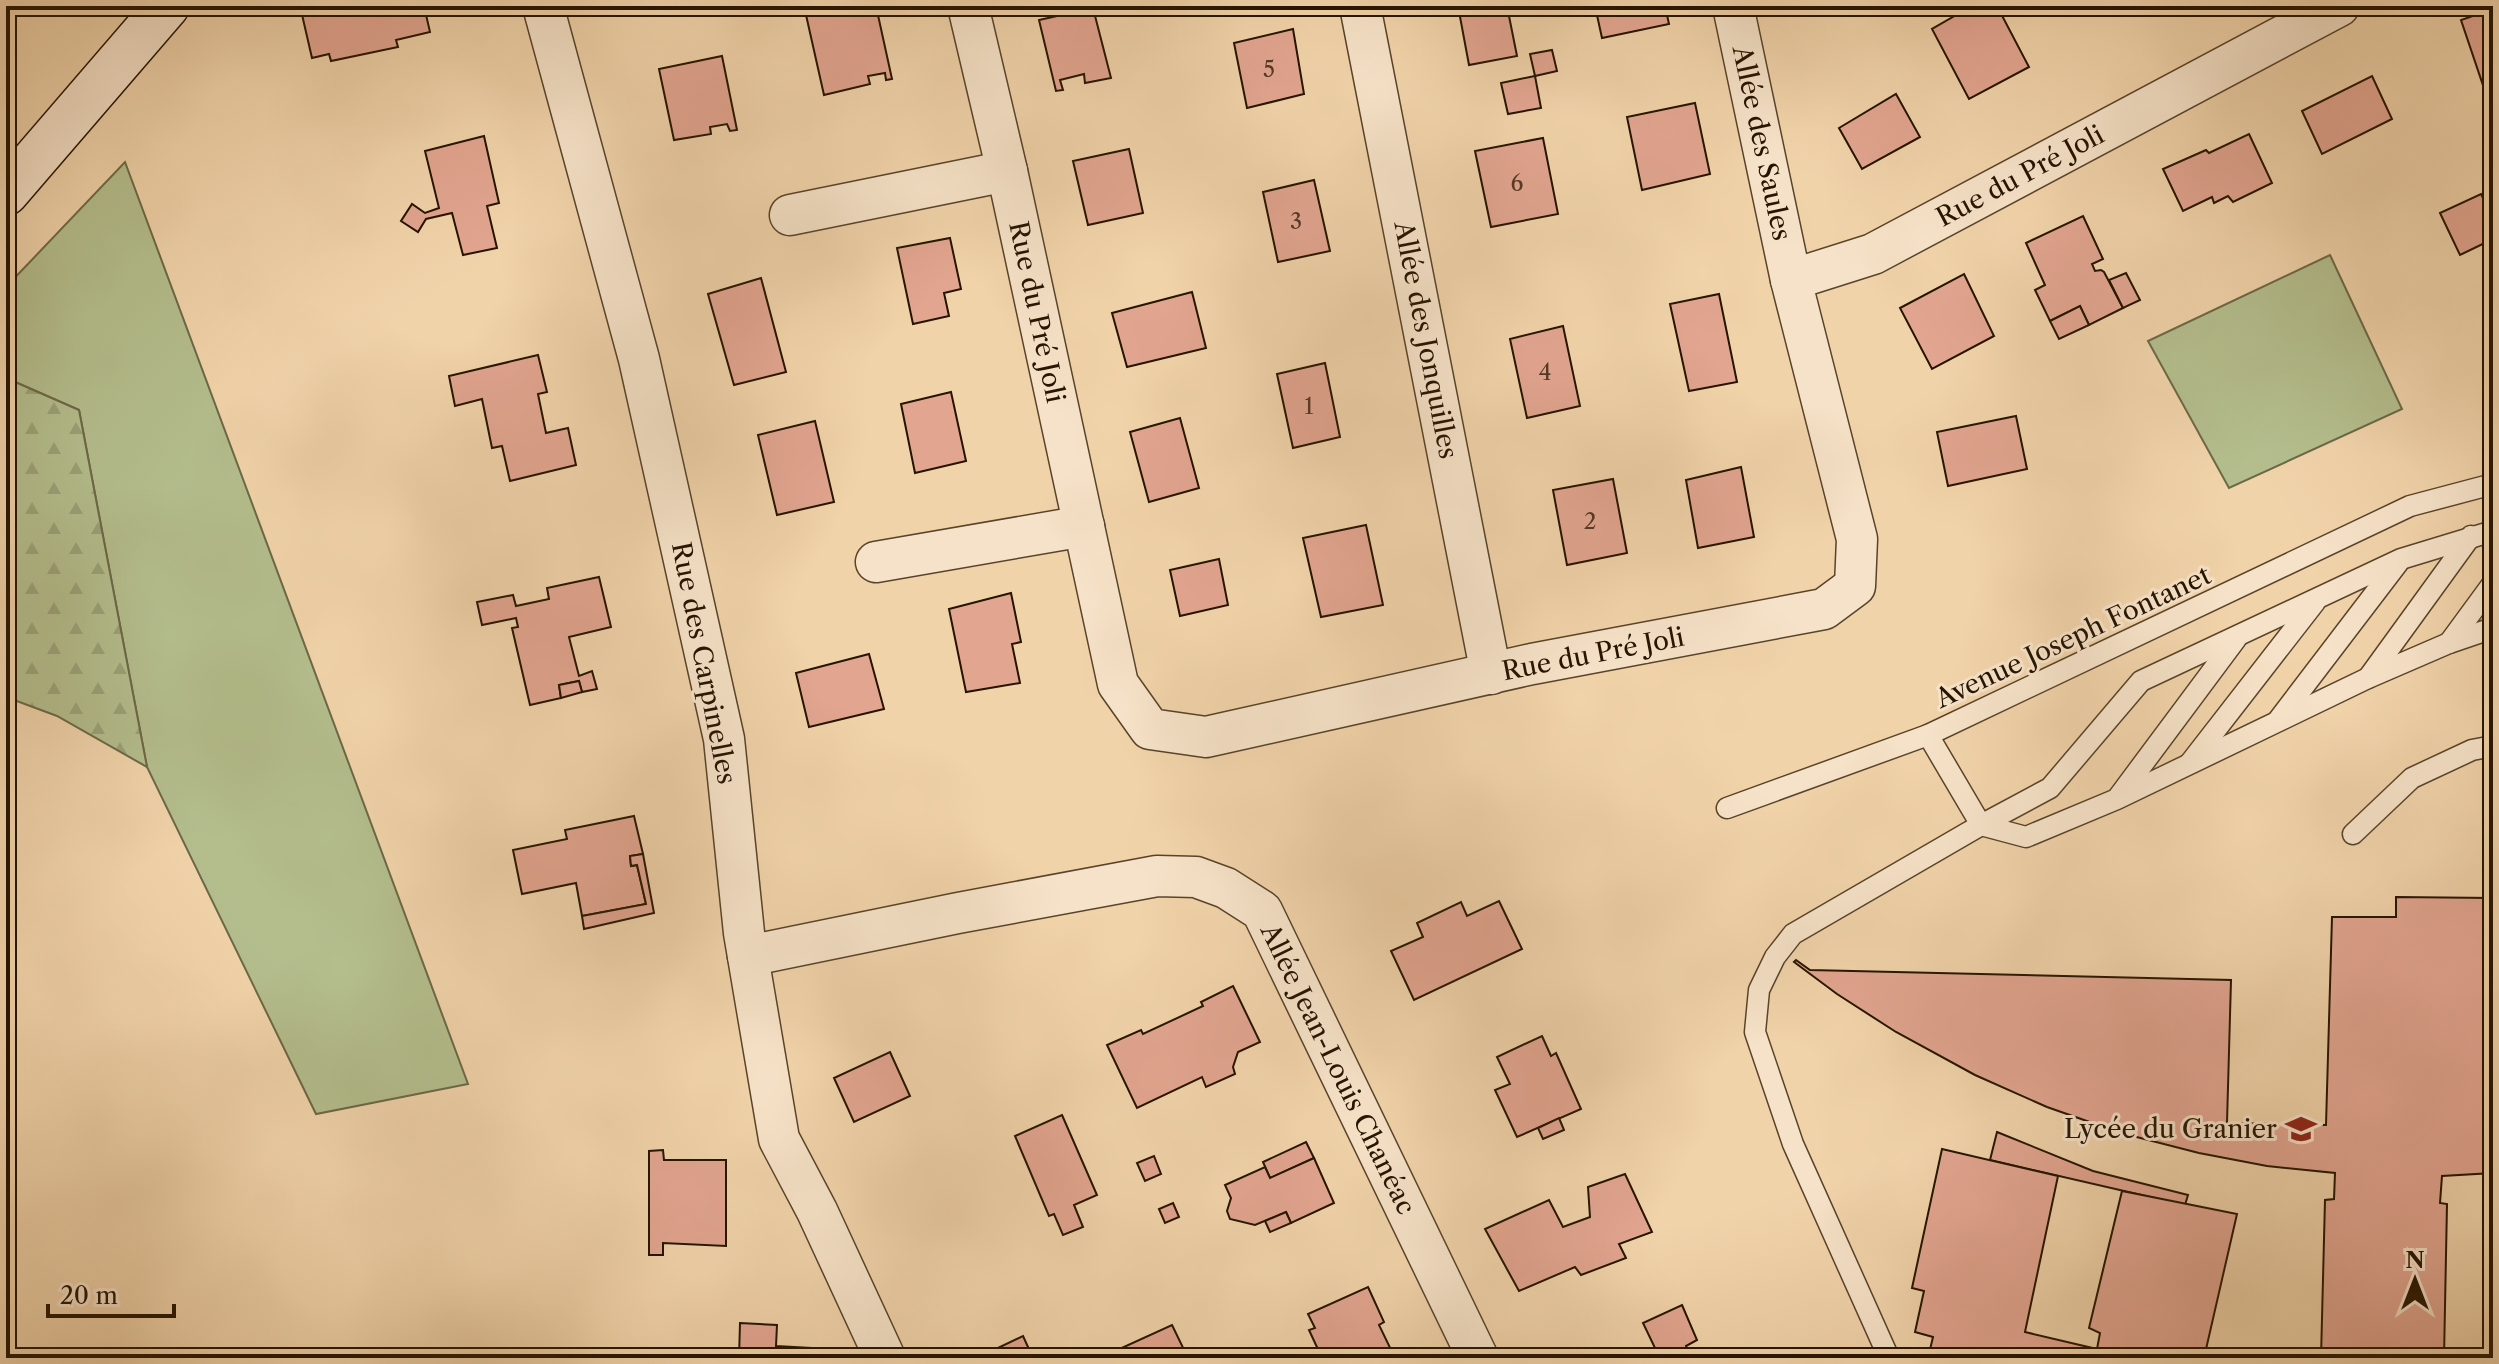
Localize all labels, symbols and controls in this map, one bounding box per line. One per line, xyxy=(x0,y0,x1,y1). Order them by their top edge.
street label: Allée des Saules xyxy=(1726,42,1798,243)
house number: 5 xyxy=(1263,56,1275,83)
street label: Rue du Pré Joli xyxy=(1931,118,2109,234)
house number: 6 xyxy=(1511,170,1524,197)
house number: 3 xyxy=(1290,208,1302,235)
street label: Allée des Jonquilles xyxy=(1387,217,1465,462)
street label: Rue du Pré Joli xyxy=(1002,218,1072,406)
house number: 4 xyxy=(1539,359,1551,386)
house number: 1 xyxy=(1304,393,1314,420)
house number: 2 xyxy=(1584,508,1596,535)
street label: Rue des Carpinelles xyxy=(665,539,743,787)
street label: Avenue Joseph Fontanet xyxy=(1929,559,2217,715)
street label: Rue du Pré Joli xyxy=(1499,621,1687,687)
street label: Allée Jean-Louis Chanéac xyxy=(1253,918,1422,1219)
school or university icon: Lycée du Granier xyxy=(2284,1112,2318,1146)
place label: Lycée du Granier xyxy=(2064,1113,2277,1145)
north arrow xyxy=(2375,1240,2455,1320)
text: N xyxy=(2405,1247,2425,1274)
scale bar xyxy=(48,1268,174,1318)
text: 20 m xyxy=(60,1281,118,1310)

